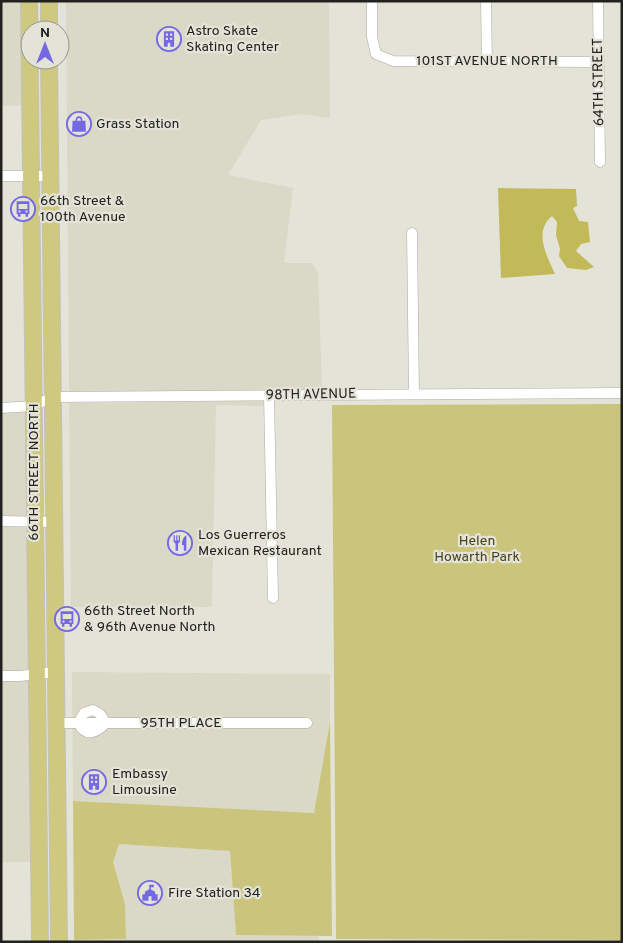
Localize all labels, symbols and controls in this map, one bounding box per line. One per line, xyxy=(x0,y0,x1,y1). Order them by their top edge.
north arrow xyxy=(20,20,70,70)
place label: Astro Skate Skating Center xyxy=(186,23,280,56)
text: N xyxy=(40,25,50,42)
building icon: Astro Skate Skating Center xyxy=(156,26,182,52)
street label: 64TH STREET xyxy=(590,38,608,126)
street label: 101ST AVENUE NORTH xyxy=(416,53,558,70)
shop icon: Grass Station xyxy=(66,111,92,137)
place label: Grass Station xyxy=(96,116,179,133)
place label: 66th Street & 100th Avenue xyxy=(40,193,126,226)
bus stop icon: 66th Street & 100th Avenue xyxy=(10,196,36,222)
street label: 98TH AVENUE xyxy=(266,386,356,404)
street label: 66TH STREET NORTH xyxy=(26,403,43,541)
place label: Los Guerreros Mexican Restaurant xyxy=(198,527,322,560)
restaurant icon: Los Guerreros Mexican Restaurant xyxy=(167,530,193,556)
park label: Helen Howarth Park xyxy=(434,533,520,566)
place label: 66th Street North & 96th Avenue North xyxy=(84,603,215,636)
bus stop icon: 66th Street North & 96th Avenue North xyxy=(54,606,80,632)
street label: 95TH PLACE xyxy=(140,715,222,732)
place label: Embassy Limousine xyxy=(112,766,177,799)
building icon: Embassy Limousine xyxy=(81,769,107,795)
public building icon: Fire Station 34 xyxy=(137,880,163,906)
place label: Fire Station 34 xyxy=(168,885,261,902)

